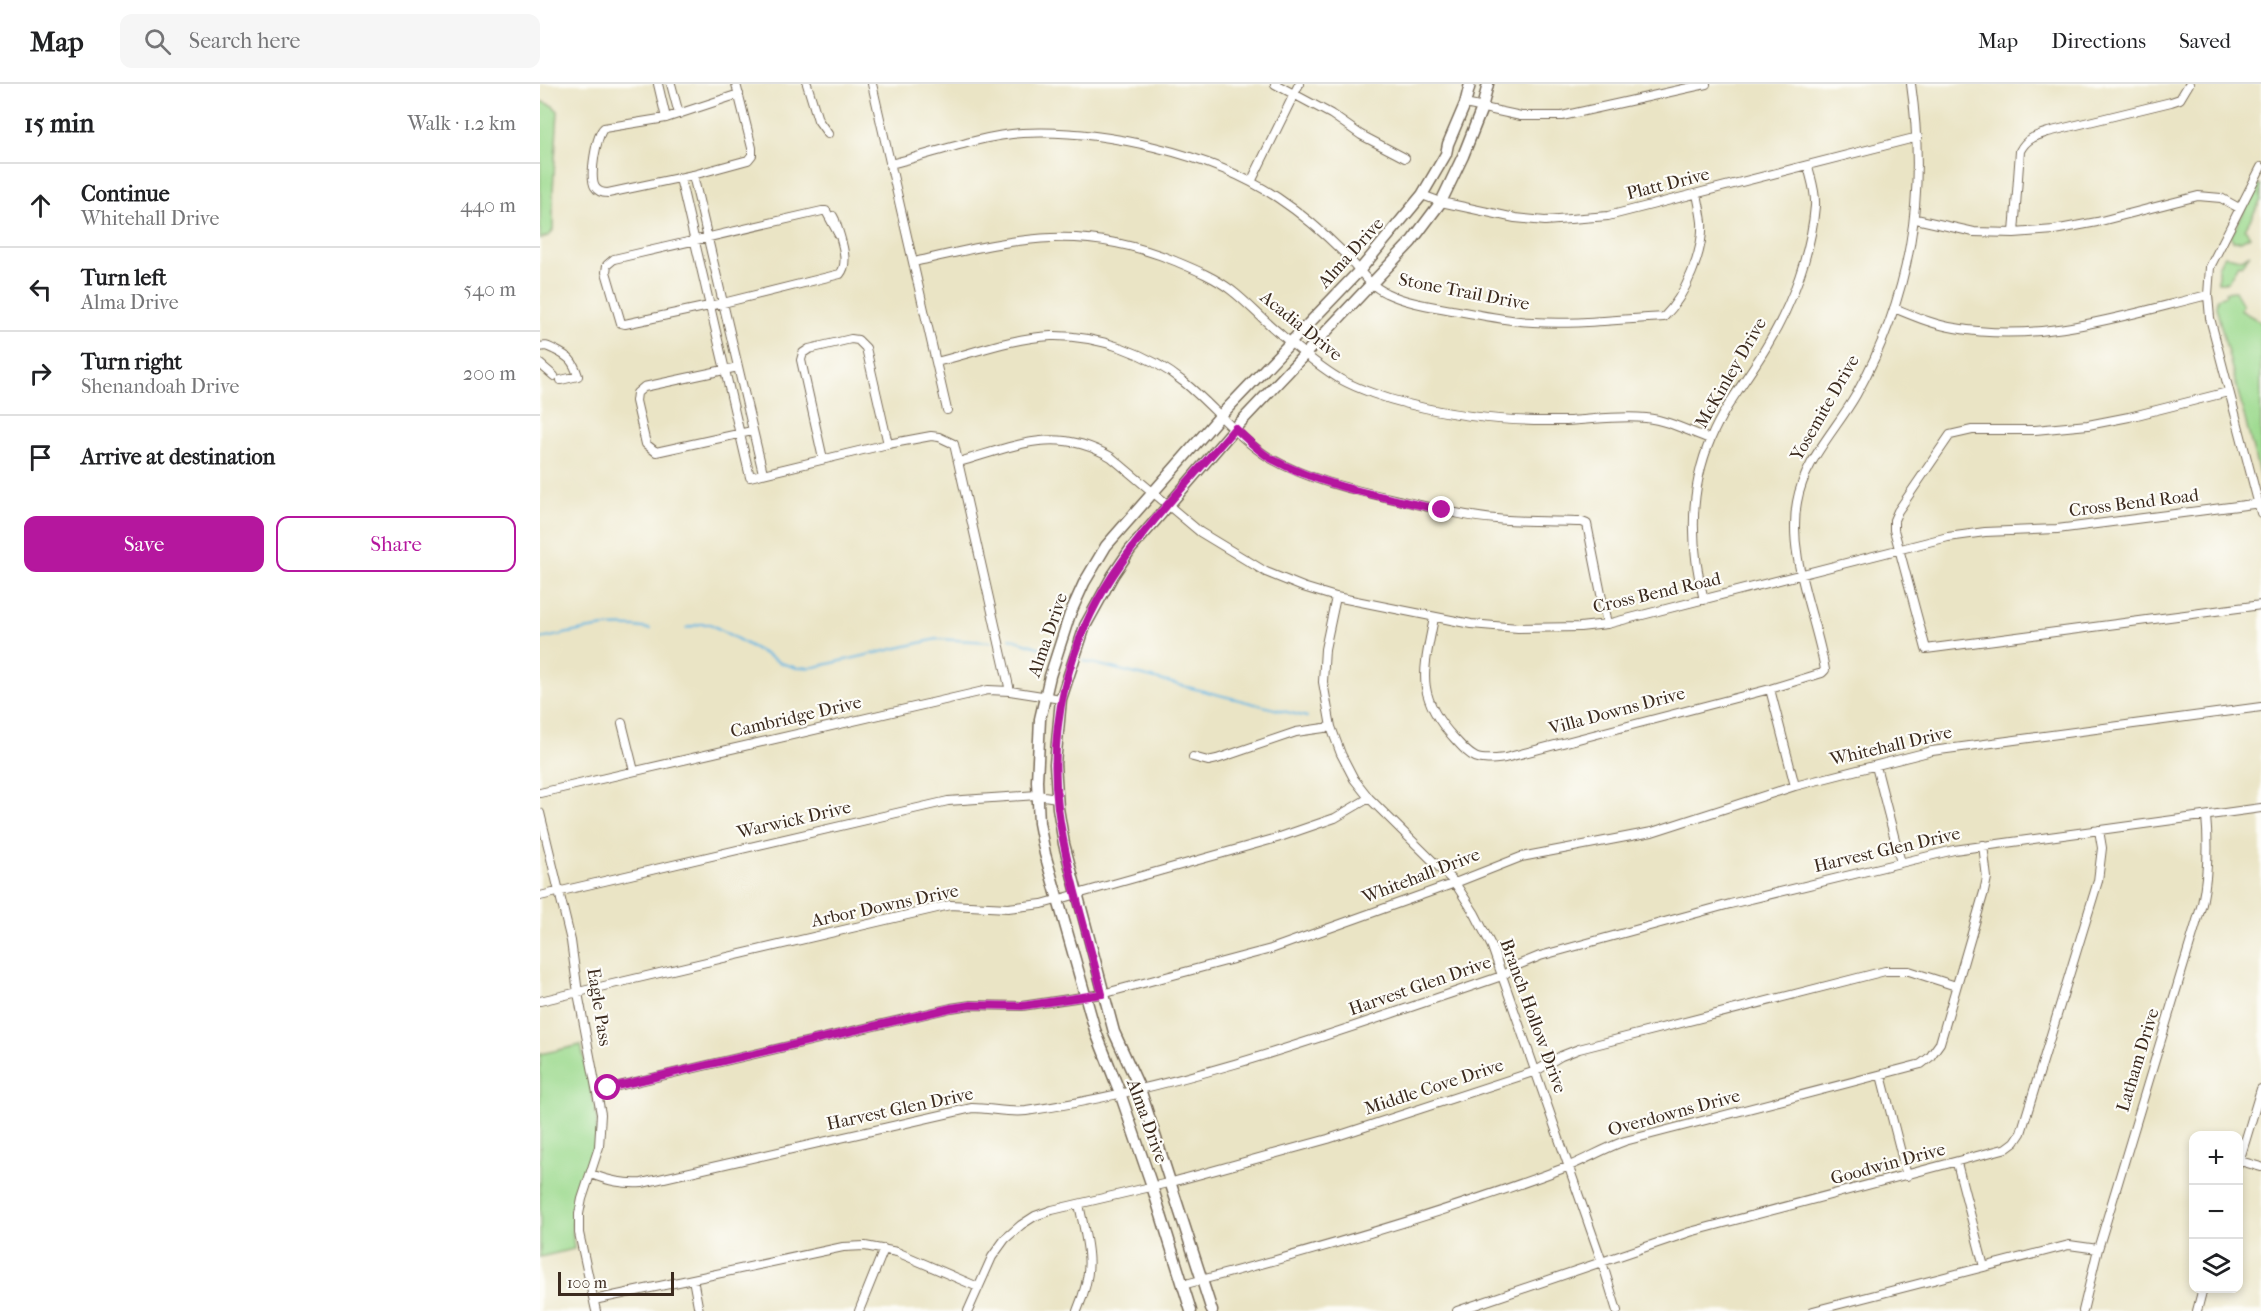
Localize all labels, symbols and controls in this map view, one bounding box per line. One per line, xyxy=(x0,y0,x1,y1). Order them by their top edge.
search box xyxy=(120,14,540,68)
text: Map xyxy=(30,25,84,58)
icon: search xyxy=(141,25,174,58)
text: Search here xyxy=(189,28,300,54)
text: Map xyxy=(1978,29,2018,53)
text: Directions xyxy=(2051,29,2146,53)
text: Saved xyxy=(2179,29,2231,53)
text: 15 min xyxy=(24,108,94,139)
text: Walk · 1.2 km xyxy=(408,112,516,135)
street label: Platt Drive xyxy=(1624,164,1712,204)
text: Continue xyxy=(81,181,170,207)
icon: ahead xyxy=(24,189,57,222)
text: 440 m xyxy=(460,194,516,217)
text: Whitehall Drive xyxy=(81,207,219,230)
street label: Alma Drive xyxy=(1313,213,1388,293)
text: Turn left xyxy=(81,265,167,291)
street label: Stone Trail Drive xyxy=(1397,269,1531,315)
icon: left xyxy=(24,273,57,306)
text: 540 m xyxy=(464,278,516,301)
street label: Acadia Drive xyxy=(1255,286,1346,365)
text: Alma Drive xyxy=(81,291,179,314)
street label: McKinley Drive xyxy=(1691,314,1771,432)
text: Turn right xyxy=(81,349,182,375)
street label: Yosemite Drive xyxy=(1786,351,1864,465)
icon: right xyxy=(24,357,57,390)
text: 200 m xyxy=(463,362,516,385)
text: Shenandoah Drive xyxy=(81,375,239,398)
icon: arrive xyxy=(24,441,57,474)
text: Arrive at destination xyxy=(81,444,275,470)
street label: Cross Bend Road xyxy=(2068,485,2200,521)
route end xyxy=(1428,496,1454,522)
button: Save xyxy=(24,516,264,572)
button: Share xyxy=(276,516,516,572)
street label: Cross Bend Road xyxy=(1591,568,1723,618)
street label: Alma Drive xyxy=(1023,590,1072,681)
street label: Villa Downs Drive xyxy=(1546,683,1687,740)
street label: Cambridge Drive xyxy=(729,692,864,742)
street label: Whitehall Drive xyxy=(1827,722,1954,770)
street label: Warwick Drive xyxy=(734,797,853,844)
street label: Harvest Glen Drive xyxy=(1812,823,1962,877)
street label: Whitehall Drive xyxy=(1358,844,1483,908)
street label: Arbor Downs Drive xyxy=(808,880,961,932)
street label: Branch Hollow Drive xyxy=(1495,936,1571,1096)
street label: Harvest Glen Drive xyxy=(1346,952,1494,1020)
street label: Eagle Pass xyxy=(582,966,616,1048)
street label: Latham Drive xyxy=(2112,1006,2164,1114)
street label: Middle Cove Drive xyxy=(1362,1055,1506,1119)
route start xyxy=(594,1074,620,1100)
street label: Alma Drive xyxy=(1122,1075,1172,1166)
street label: Harvest Glen Drive xyxy=(825,1083,975,1135)
street label: Overdowns Drive xyxy=(1606,1085,1743,1141)
map controls xyxy=(2189,1131,2243,1293)
button: + xyxy=(2189,1131,2243,1185)
street label: Goodwin Drive xyxy=(1828,1139,1948,1189)
button: − xyxy=(2189,1185,2243,1239)
button: layers xyxy=(2189,1239,2243,1293)
scale bar xyxy=(558,1269,674,1296)
text: 100 m xyxy=(567,1273,607,1292)

